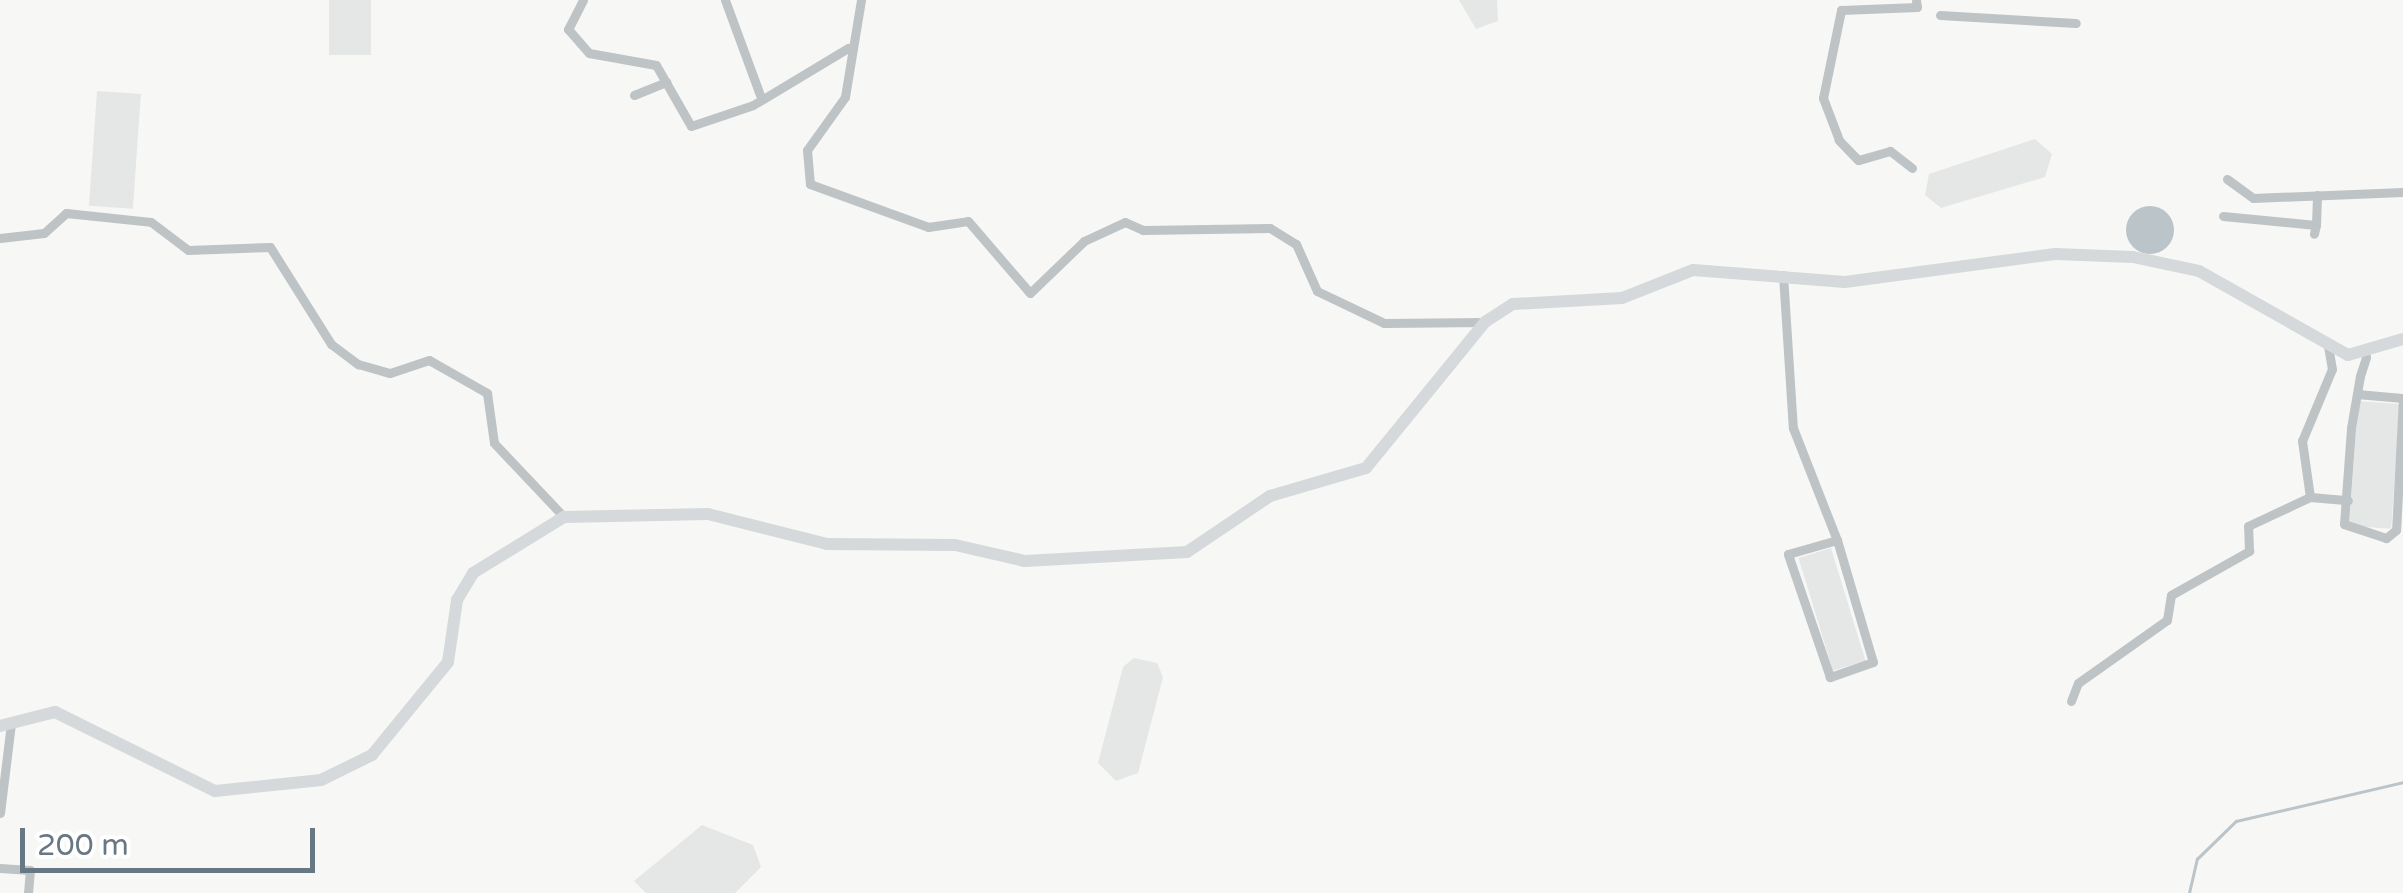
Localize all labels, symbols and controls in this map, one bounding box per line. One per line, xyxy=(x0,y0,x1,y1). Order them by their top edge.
scale bar xyxy=(25,808,320,870)
text: 200 m xyxy=(37,827,129,864)

